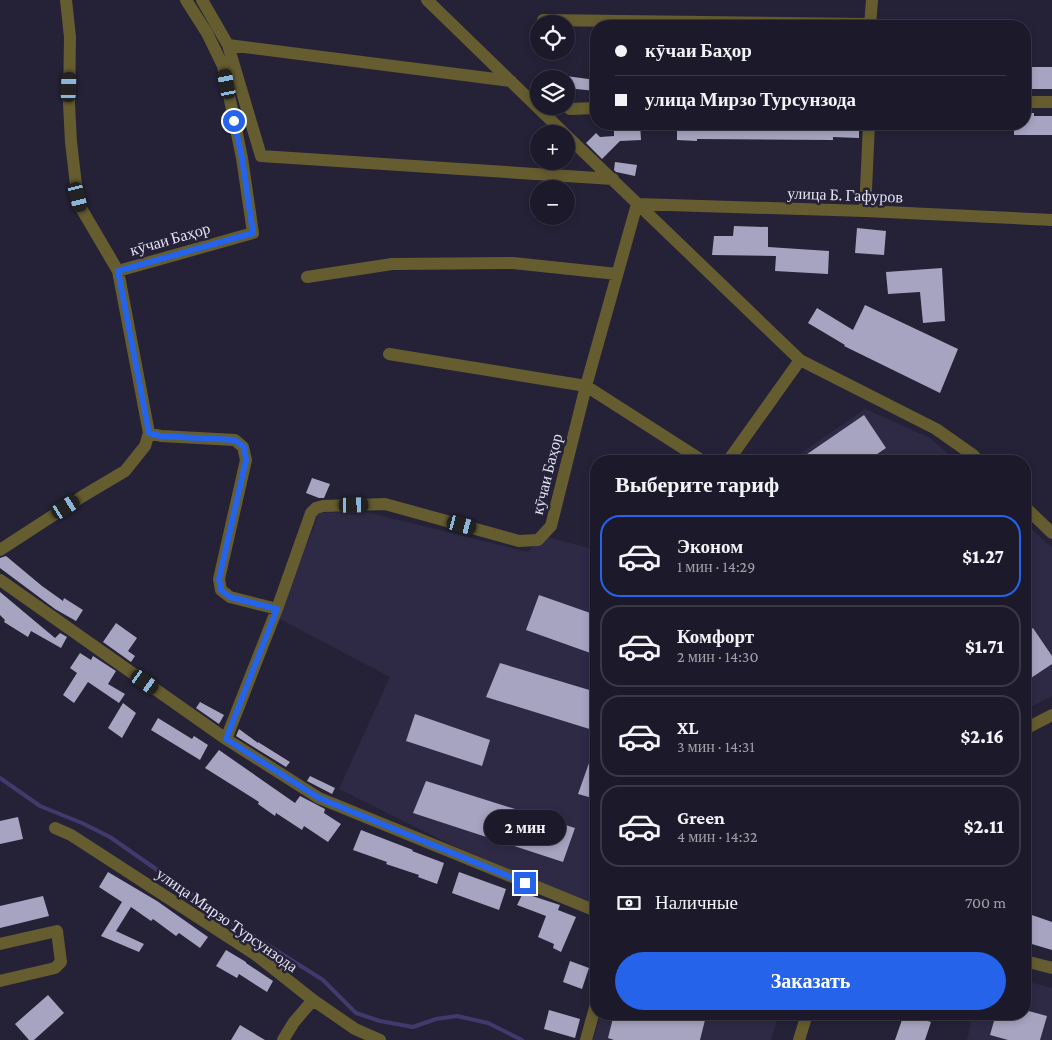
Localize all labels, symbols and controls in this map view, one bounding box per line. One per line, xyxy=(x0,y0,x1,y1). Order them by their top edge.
map controls xyxy=(530,15,575,225)
button: locate xyxy=(530,15,575,60)
text: кӯчаи Баҳор xyxy=(645,40,752,61)
car xyxy=(216,68,237,100)
button: layers xyxy=(530,70,575,115)
car xyxy=(60,72,77,102)
text: улица Мирзо Турсунзода xyxy=(645,89,856,110)
route start xyxy=(223,110,245,132)
button: + xyxy=(530,125,575,170)
button: − xyxy=(530,180,575,225)
car xyxy=(67,181,88,213)
street label: улица Б. Гафуров xyxy=(787,184,904,207)
street label: кӯчаи Баҳор xyxy=(128,219,212,260)
street label: кӯчаи Баҳор xyxy=(529,432,566,516)
text: Выберите тариф xyxy=(615,472,779,497)
car xyxy=(49,493,82,521)
car xyxy=(338,497,369,513)
car xyxy=(445,514,478,536)
icon: car xyxy=(617,534,662,579)
text: Эконом xyxy=(677,536,743,557)
text: $1.27 xyxy=(962,546,1004,567)
text: 1 мин · 14:29 xyxy=(677,558,755,575)
icon: car xyxy=(617,624,662,669)
text: Комфорт xyxy=(677,626,754,647)
text: $1.71 xyxy=(965,636,1004,657)
text: 2 мин · 14:30 xyxy=(677,648,759,665)
car xyxy=(128,667,161,697)
icon: car xyxy=(617,714,662,759)
text: XL xyxy=(677,717,699,738)
text: $2.16 xyxy=(961,726,1004,747)
text: 3 мин · 14:31 xyxy=(677,738,755,755)
icon: car xyxy=(617,804,662,849)
text: Green xyxy=(677,807,725,828)
callout: 2 мин xyxy=(484,810,566,846)
text: $2.11 xyxy=(964,816,1004,837)
text: 2 мин xyxy=(505,819,545,836)
text: 4 мин · 14:32 xyxy=(677,828,758,845)
street label: улица Мирзо Турсунзода xyxy=(153,865,301,976)
route end xyxy=(514,872,536,894)
icon: cash xyxy=(615,889,643,917)
text: Наличные xyxy=(655,892,738,913)
text: 700 m xyxy=(965,894,1006,911)
button: Заказать xyxy=(615,952,1006,1010)

